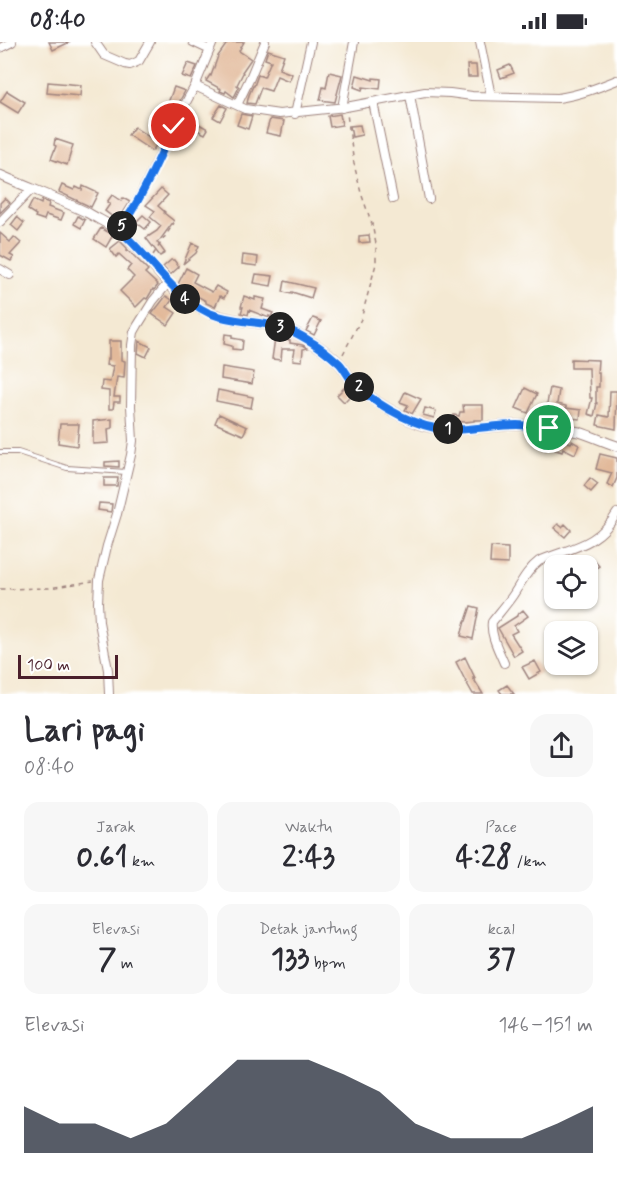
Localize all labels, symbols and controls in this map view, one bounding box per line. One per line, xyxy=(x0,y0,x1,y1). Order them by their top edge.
text: 08:40 xyxy=(30,7,86,35)
pin xyxy=(148,100,199,151)
icon: check xyxy=(157,109,190,142)
pin: 5 xyxy=(107,211,137,241)
text: 5 xyxy=(117,215,127,236)
pin: 4 xyxy=(170,284,200,314)
text: 4 xyxy=(180,288,190,309)
pin: 3 xyxy=(265,312,295,342)
text: 3 xyxy=(276,316,284,337)
pin: 2 xyxy=(344,372,374,402)
text: 2 xyxy=(355,376,363,397)
pin xyxy=(523,402,574,453)
icon: arrive xyxy=(532,411,565,444)
pin: 1 xyxy=(433,414,463,444)
text: 1 xyxy=(444,418,452,439)
map controls xyxy=(544,555,598,675)
button: locate xyxy=(544,555,598,609)
button: layers xyxy=(544,621,598,675)
scale bar xyxy=(18,652,118,680)
text: 100 m xyxy=(27,655,70,676)
text: Lari pagi xyxy=(24,709,145,753)
button: share xyxy=(530,714,593,777)
text: 08:40 xyxy=(24,754,75,781)
text: Jarak xyxy=(96,817,136,838)
text: Waktu xyxy=(285,817,332,838)
text: Pace xyxy=(485,817,517,838)
text: 0.61 xyxy=(76,838,128,877)
text: 2:43 xyxy=(282,838,335,877)
text: 4:28 xyxy=(456,838,512,877)
text: km xyxy=(128,851,155,872)
text: /km xyxy=(512,851,547,872)
text: Elevasi xyxy=(92,919,140,940)
text: Detak jantung xyxy=(259,919,358,940)
text: kcal xyxy=(488,919,515,940)
text: 7 xyxy=(98,940,116,979)
text: 133 xyxy=(271,940,309,979)
text: 37 xyxy=(487,940,515,979)
text: m xyxy=(116,953,133,974)
text: bpm xyxy=(309,953,346,974)
text: Elevasi xyxy=(24,1012,84,1039)
text: 146–151 m xyxy=(498,1012,593,1039)

